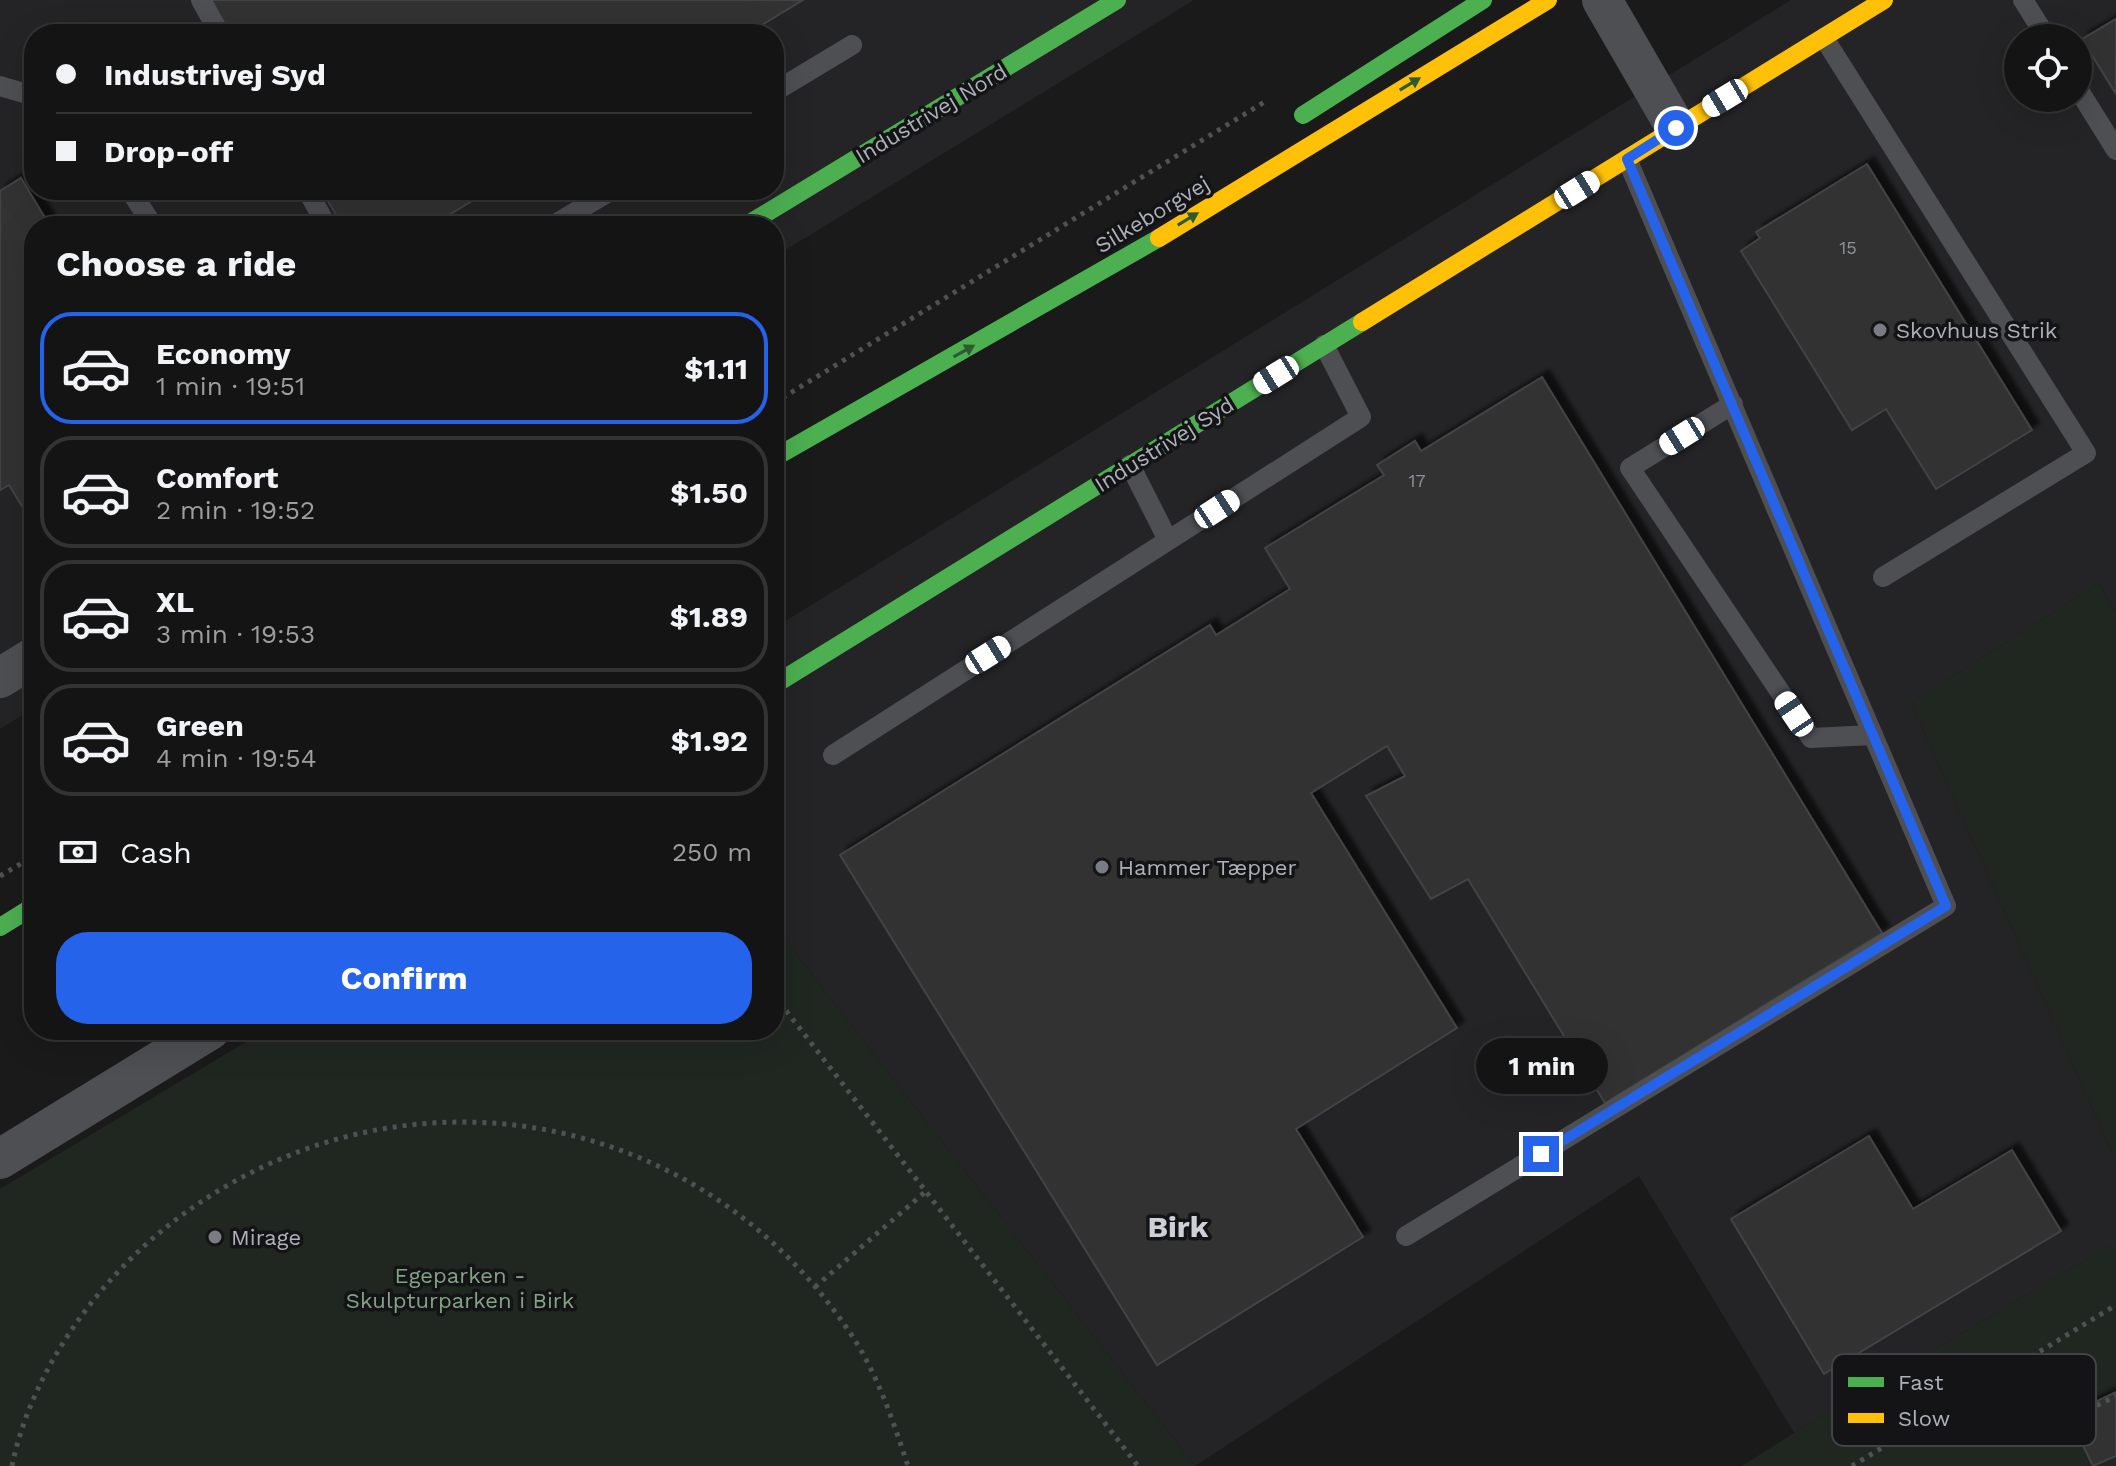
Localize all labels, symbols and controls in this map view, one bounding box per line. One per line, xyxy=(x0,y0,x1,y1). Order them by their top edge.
map controls xyxy=(2004,24,2092,112)
button: locate xyxy=(2004,24,2092,112)
text: Industrivej Syd xyxy=(104,57,326,92)
street label: Industrivej Nord xyxy=(851,58,1011,168)
car xyxy=(1698,75,1752,121)
one-way arrow xyxy=(1399,77,1421,91)
route start xyxy=(1658,110,1694,146)
text: Drop-off xyxy=(104,134,233,169)
car xyxy=(1550,167,1604,213)
street label: Silkeborgvej xyxy=(1091,171,1214,258)
one-way arrow xyxy=(1177,213,1199,227)
house number: 15 xyxy=(1839,237,1857,258)
text: Choose a ride xyxy=(56,243,296,285)
place label: Skovhuus Strik xyxy=(1896,318,2057,343)
marker: Skovhuus Strik xyxy=(1871,321,1889,339)
icon: car xyxy=(60,332,132,404)
text: Economy xyxy=(156,336,291,371)
one-way arrow xyxy=(953,344,975,358)
text: $1.11 xyxy=(684,351,748,386)
car xyxy=(1249,352,1303,398)
text: 1 min · 19:51 xyxy=(156,371,305,401)
street label: Industrivej Syd xyxy=(1090,392,1238,497)
car xyxy=(1655,413,1709,459)
icon: car xyxy=(60,456,132,528)
text: Comfort xyxy=(156,460,278,495)
house number: 17 xyxy=(1408,470,1426,491)
text: $1.50 xyxy=(670,475,748,510)
car xyxy=(1190,486,1244,532)
text: 2 min · 19:52 xyxy=(156,495,315,525)
icon: car xyxy=(60,580,132,652)
text: XL xyxy=(156,584,194,619)
text: $1.89 xyxy=(670,599,748,634)
text: 3 min · 19:53 xyxy=(156,619,315,649)
car xyxy=(961,632,1015,678)
car xyxy=(1771,687,1817,741)
icon: car xyxy=(60,704,132,776)
text: Green xyxy=(156,708,244,743)
text: $1.92 xyxy=(671,723,748,758)
text: 4 min · 19:54 xyxy=(156,743,317,773)
icon: cash xyxy=(56,830,100,874)
text: Cash xyxy=(120,835,192,870)
text: 250 m xyxy=(672,837,752,867)
place label: Hammer Tæpper xyxy=(1118,855,1297,880)
marker: Hammer Tæpper xyxy=(1093,858,1111,876)
button: Confirm xyxy=(56,932,752,1024)
callout: 1 min xyxy=(1475,1038,1607,1094)
text: 1 min xyxy=(1509,1051,1575,1081)
route end xyxy=(1523,1136,1559,1172)
district label: Birk xyxy=(1148,1209,1209,1244)
place label: Mirage xyxy=(231,1225,301,1250)
marker: Mirage xyxy=(206,1228,224,1246)
park label: Egeparken - Skulpturparken i Birk xyxy=(346,1263,574,1313)
legend xyxy=(1832,1354,2096,1446)
text: Fast xyxy=(1898,1370,1944,1395)
text: Slow xyxy=(1898,1406,1950,1431)

